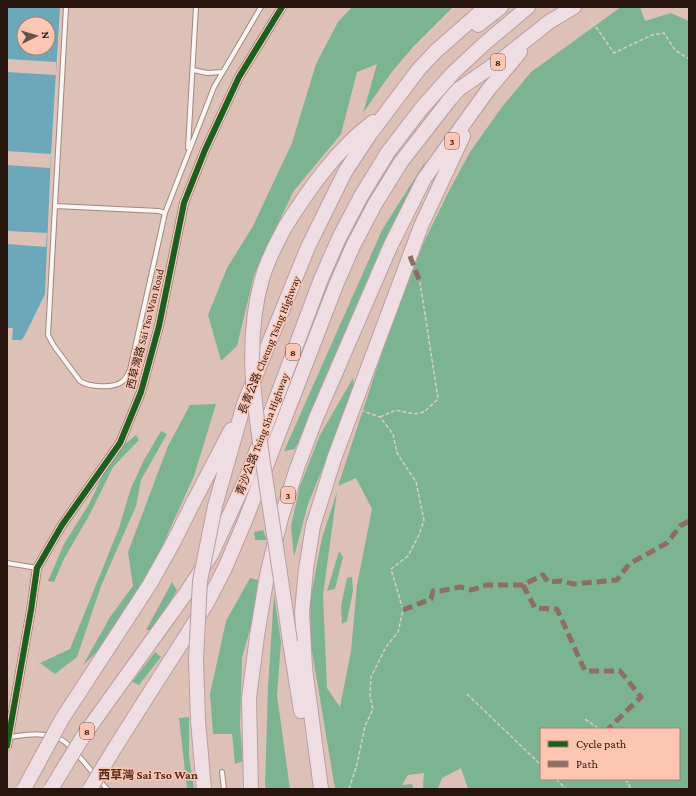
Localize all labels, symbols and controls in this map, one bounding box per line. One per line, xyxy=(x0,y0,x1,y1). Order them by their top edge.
north arrow xyxy=(16,16,56,56)
text: N xyxy=(40,31,52,40)
road number: 8 xyxy=(491,54,505,70)
road number: 3 xyxy=(445,133,459,149)
street label: 西草灣路 Sai Tso Wan Road xyxy=(124,267,166,390)
street label: 長青公路 Cheung Tsing Highway xyxy=(236,273,304,416)
road number: 8 xyxy=(286,344,300,360)
street label: 青沙公路 Tsing Sha Highway xyxy=(233,370,292,497)
road number: 3 xyxy=(281,487,295,503)
road number: 8 xyxy=(80,723,94,739)
legend xyxy=(540,728,680,780)
text: Cycle path xyxy=(576,737,627,751)
text: Path xyxy=(576,757,598,771)
district label: 西草灣 Sai Tso Wan xyxy=(98,768,198,782)

